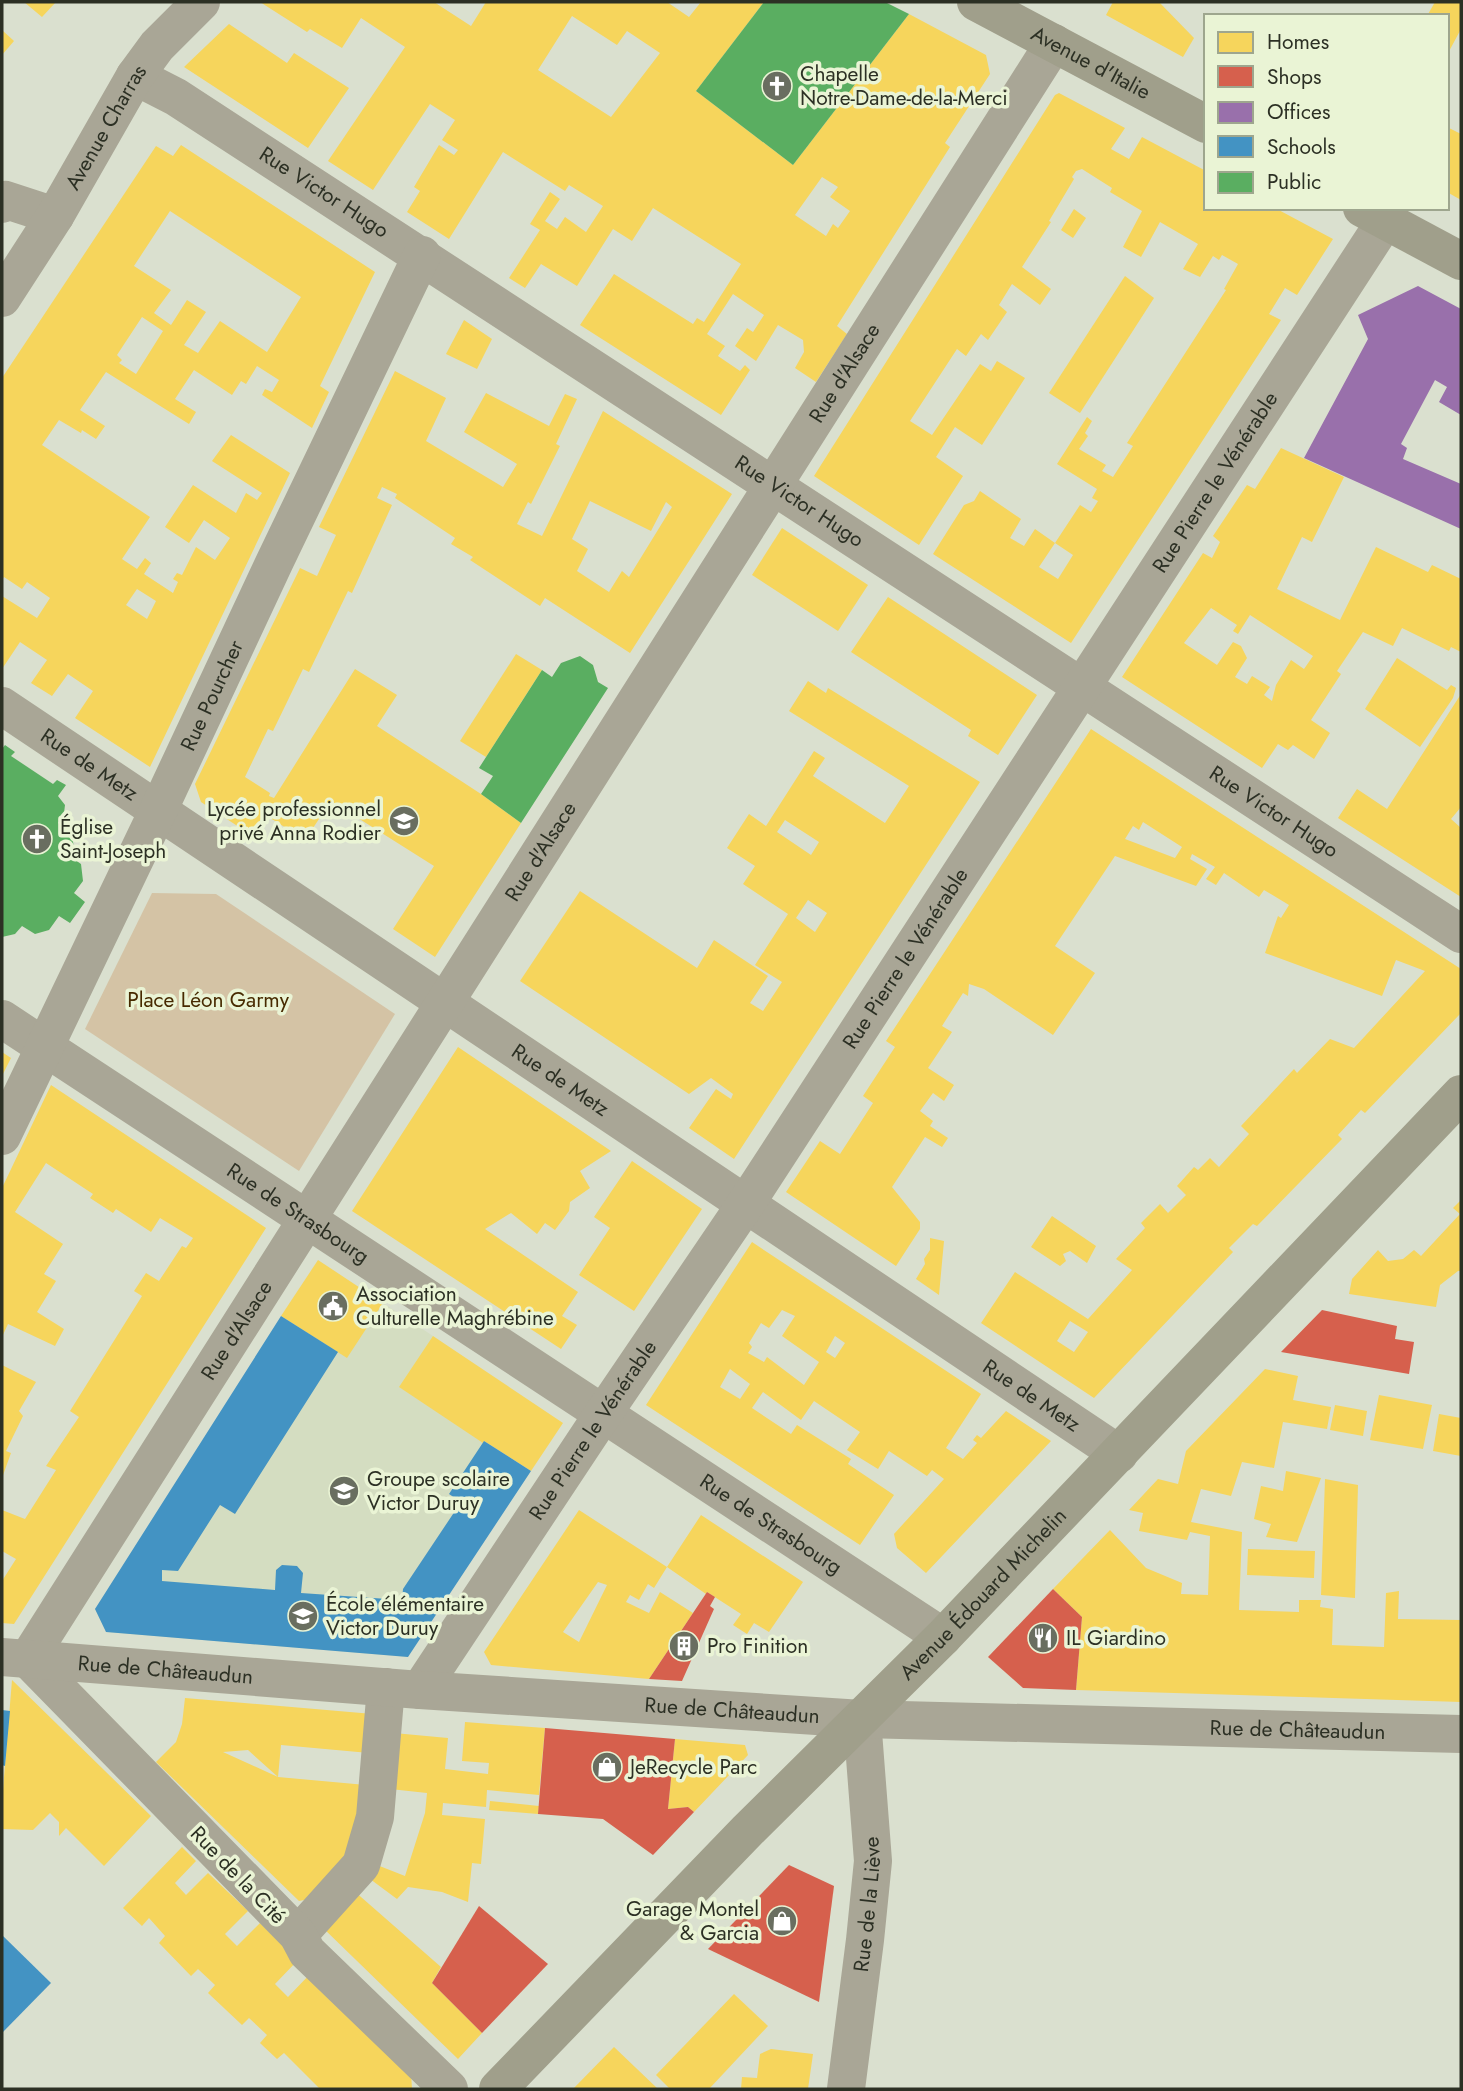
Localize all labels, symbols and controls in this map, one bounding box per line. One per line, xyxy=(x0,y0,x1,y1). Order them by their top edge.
legend xyxy=(1204,14,1449,210)
street label: Avenue d'Italie xyxy=(1026,19,1156,107)
text: Homes xyxy=(1267,27,1329,57)
street label: Avenue Charras xyxy=(58,58,154,195)
place label: Chapelle Notre-Dame-de-la-Merci xyxy=(800,59,1008,113)
text: Shops xyxy=(1267,62,1321,92)
church icon: Chapelle Notre-Dame-de-la-Merci xyxy=(760,69,794,103)
text: Offices xyxy=(1267,97,1330,127)
text: Schools xyxy=(1267,132,1336,162)
street label: Rue Victor Hugo xyxy=(253,139,395,245)
text: Public xyxy=(1267,167,1321,197)
street label: Rue d'Alsace xyxy=(802,317,888,429)
street label: Rue Pierre le Vénérable xyxy=(1145,386,1285,579)
street label: Rue Victor Hugo xyxy=(729,448,870,554)
street label: Rue Pourcher xyxy=(173,634,251,756)
street label: Rue de Metz xyxy=(35,721,144,808)
street label: Rue Victor Hugo xyxy=(1203,758,1344,865)
place label: Lycée professionnel privé Anna Rodier xyxy=(207,794,382,848)
street label: Rue d'Alsace xyxy=(498,796,584,907)
school or university icon: Lycée professionnel privé Anna Rodier xyxy=(387,804,421,838)
place label: Église Saint-Joseph xyxy=(60,812,166,866)
church icon: Église Saint-Joseph xyxy=(20,822,54,856)
street label: Rue Pierre le Vénérable xyxy=(835,862,976,1055)
park label: Place Léon Garmy xyxy=(127,985,290,1015)
street label: Rue de Metz xyxy=(506,1036,615,1124)
street label: Rue de Strasbourg xyxy=(221,1156,375,1271)
street label: Rue d'Alsace xyxy=(194,1274,280,1386)
place label: Association Culturelle Maghrébine xyxy=(356,1279,554,1333)
public building icon: Association Culturelle Maghrébine xyxy=(316,1289,350,1323)
street label: Rue Pierre le Vénérable xyxy=(522,1334,664,1526)
street label: Rue de Metz xyxy=(977,1352,1086,1439)
place label: Groupe scolaire Victor Duruy xyxy=(367,1464,510,1518)
street label: Rue de Strasbourg xyxy=(694,1466,848,1582)
school or university icon: Groupe scolaire Victor Duruy xyxy=(327,1474,361,1508)
street label: Avenue Édouard Michelin xyxy=(893,1501,1073,1687)
place label: École élémentaire Victor Duruy xyxy=(326,1589,484,1643)
school or university icon: École élémentaire Victor Duruy xyxy=(286,1599,320,1633)
restaurant icon: IL Giardino xyxy=(1026,1621,1060,1655)
place label: IL Giardino xyxy=(1066,1623,1166,1653)
building icon: Pro Finition xyxy=(667,1629,701,1663)
place label: Pro Finition xyxy=(707,1631,808,1661)
street label: Rue de Châteaudun xyxy=(77,1648,254,1692)
street label: Rue de Châteaudun xyxy=(643,1690,821,1731)
street label: Rue de Châteaudun xyxy=(1209,1713,1386,1747)
shop icon: JeRecycle Parc xyxy=(590,1750,624,1784)
place label: JeRecycle Parc xyxy=(627,1752,757,1782)
street label: Rue de la Cité xyxy=(183,1819,293,1931)
street label: Rue de la Liève xyxy=(846,1835,888,1974)
place label: Garage Montel & Garcia xyxy=(626,1894,759,1948)
shop icon: Garage Montel & Garcia xyxy=(765,1904,799,1938)

